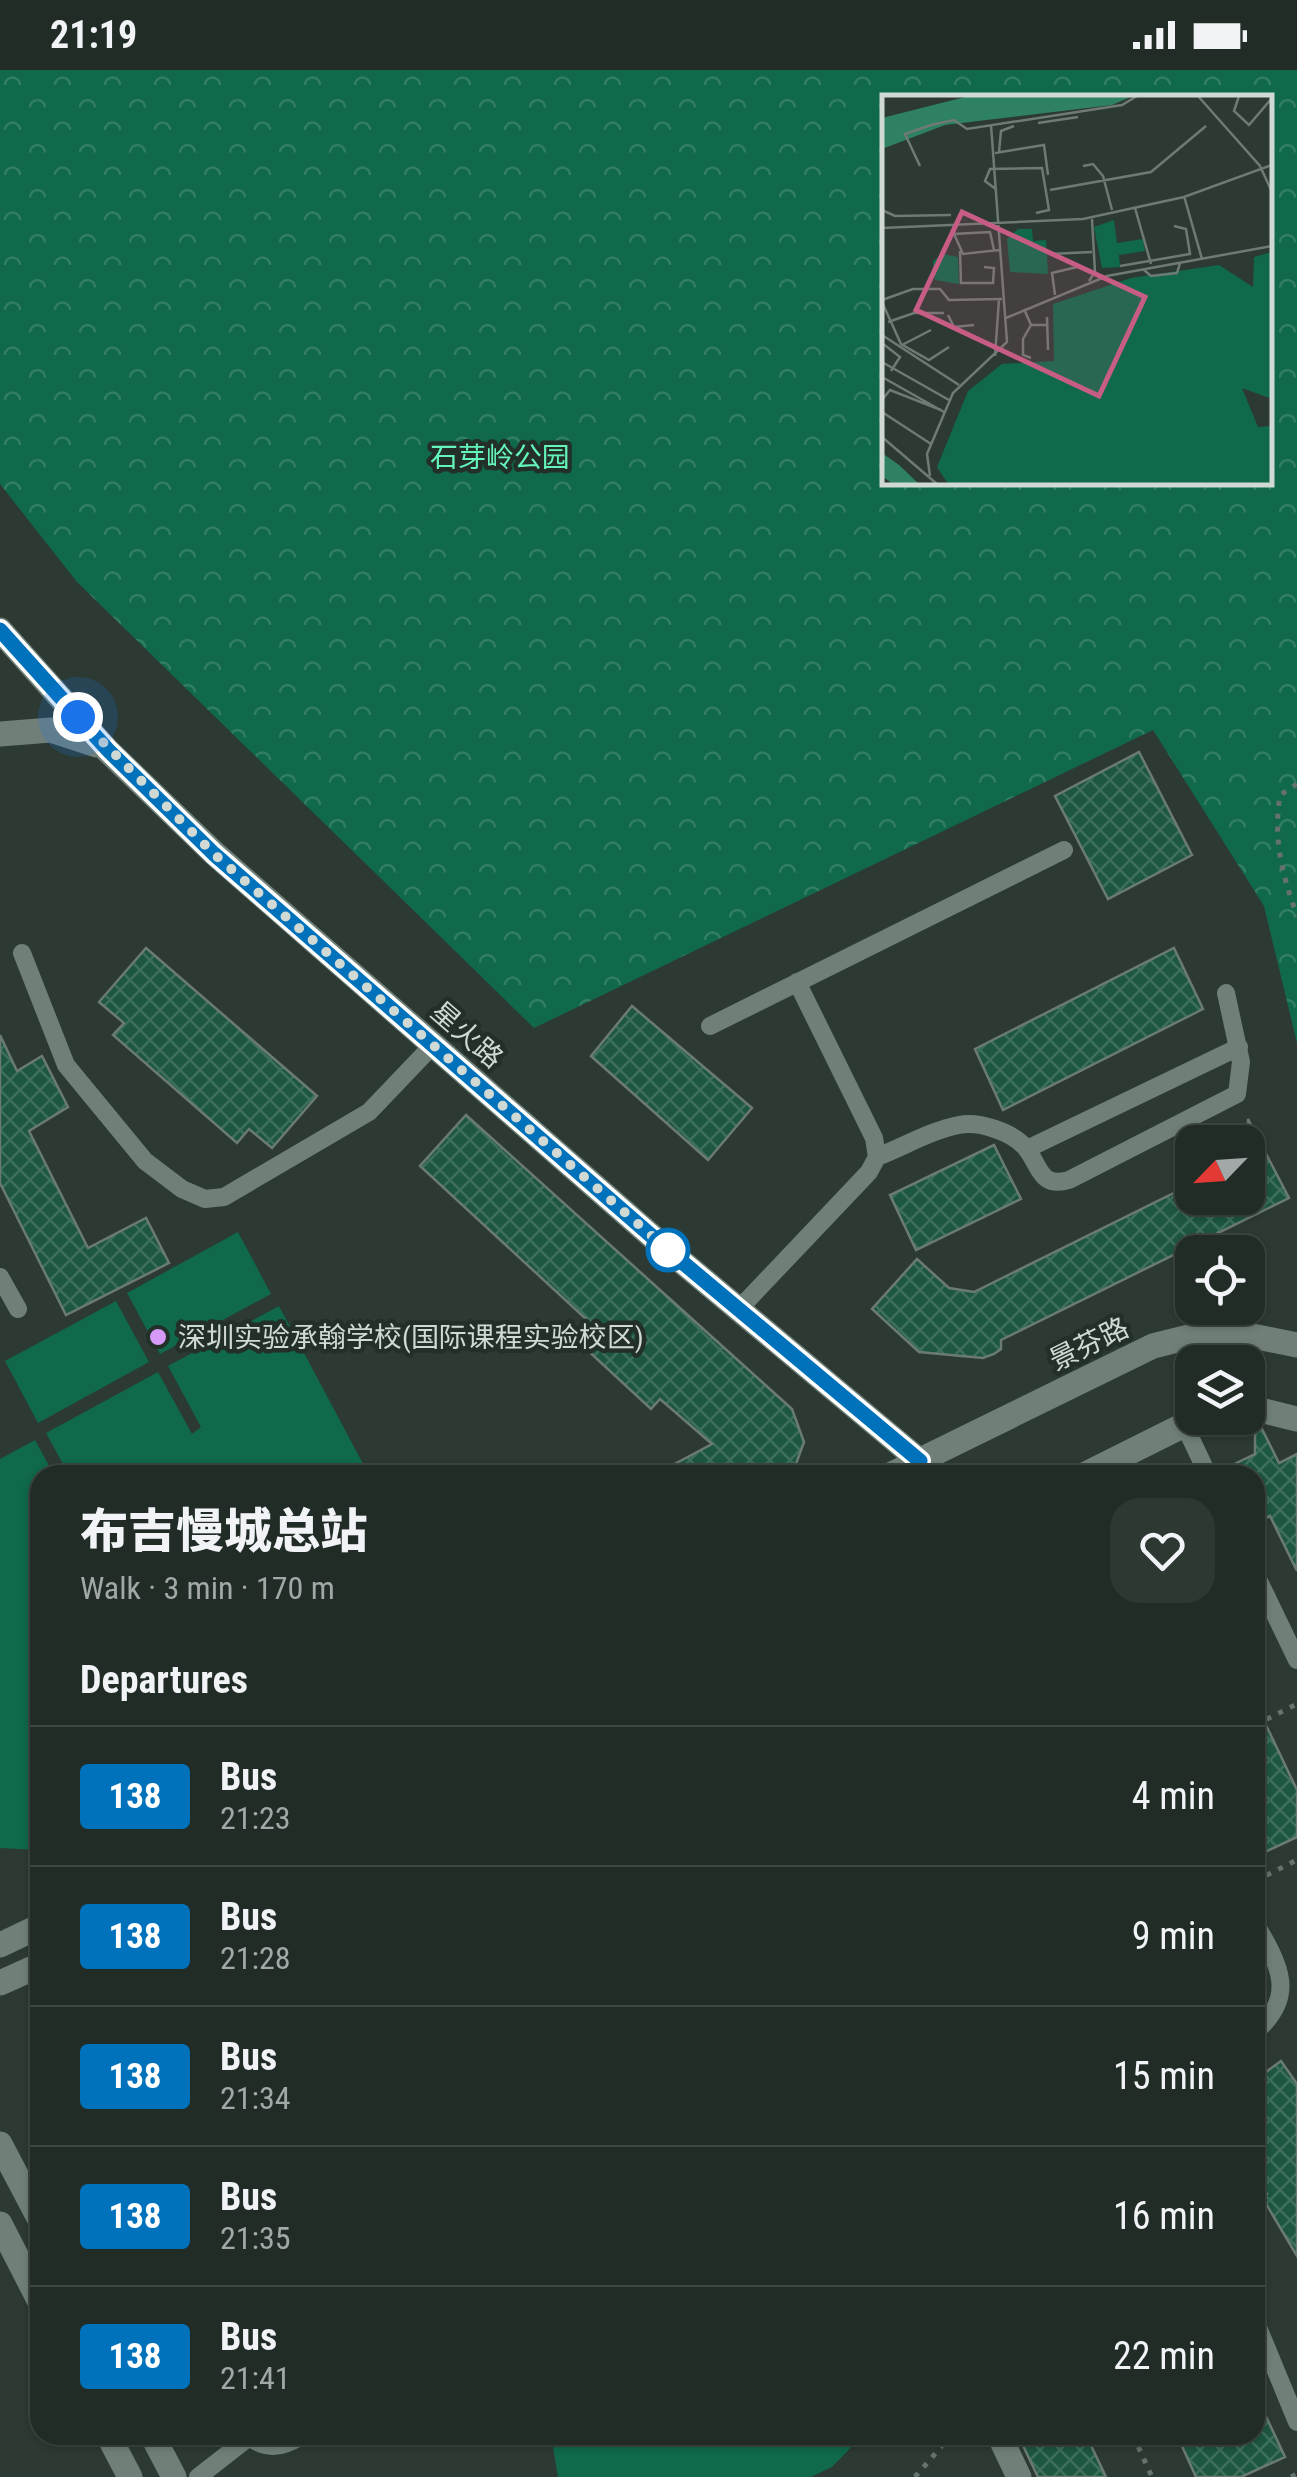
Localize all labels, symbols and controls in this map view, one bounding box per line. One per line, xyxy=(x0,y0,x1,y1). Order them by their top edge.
text: 21:19 xyxy=(50,13,137,57)
inset map xyxy=(882,95,1272,485)
park label: 石芽岭公园 xyxy=(430,441,570,474)
your location xyxy=(53,692,103,742)
street label: 星火路 xyxy=(424,995,510,1075)
north arrow xyxy=(1175,1125,1265,1215)
map controls xyxy=(1175,1125,1265,1435)
unlabelled marker xyxy=(647,1229,689,1271)
button: locate xyxy=(1175,1235,1265,1325)
street label: 景芬路 xyxy=(1044,1311,1134,1377)
place label: 深圳实验承翰学校(国际课程实验校区) xyxy=(178,1321,644,1354)
marker: 深圳实验承翰学校(国际课程实验校区) xyxy=(147,1326,169,1348)
button: layers xyxy=(1175,1345,1265,1435)
button: heart xyxy=(1110,1498,1215,1603)
text: 布吉慢城总站 xyxy=(80,1503,368,1560)
text: Walk · 3 min · 170 m xyxy=(80,1569,335,1607)
text: Departures xyxy=(80,1658,248,1702)
text: Bus xyxy=(220,1755,277,1799)
text: 4 min xyxy=(1132,1774,1215,1818)
text: 138 xyxy=(108,1776,162,1817)
text: 21:23 xyxy=(220,1799,291,1837)
text: Bus xyxy=(220,1895,277,1939)
text: 9 min xyxy=(1132,1914,1215,1958)
text: 138 xyxy=(108,1916,162,1957)
text: 21:28 xyxy=(220,1939,291,1977)
text: Bus xyxy=(220,2035,277,2079)
text: 15 min xyxy=(1113,2054,1215,2098)
text: 138 xyxy=(108,2056,162,2097)
text: 21:34 xyxy=(220,2079,291,2117)
text: Bus xyxy=(220,2175,277,2219)
text: 16 min xyxy=(1113,2194,1215,2238)
text: 138 xyxy=(108,2196,162,2237)
text: 21:35 xyxy=(220,2219,291,2257)
text: Bus xyxy=(220,2315,277,2359)
text: 22 min xyxy=(1113,2334,1215,2378)
text: 138 xyxy=(108,2336,162,2377)
text: 21:41 xyxy=(220,2359,291,2397)

